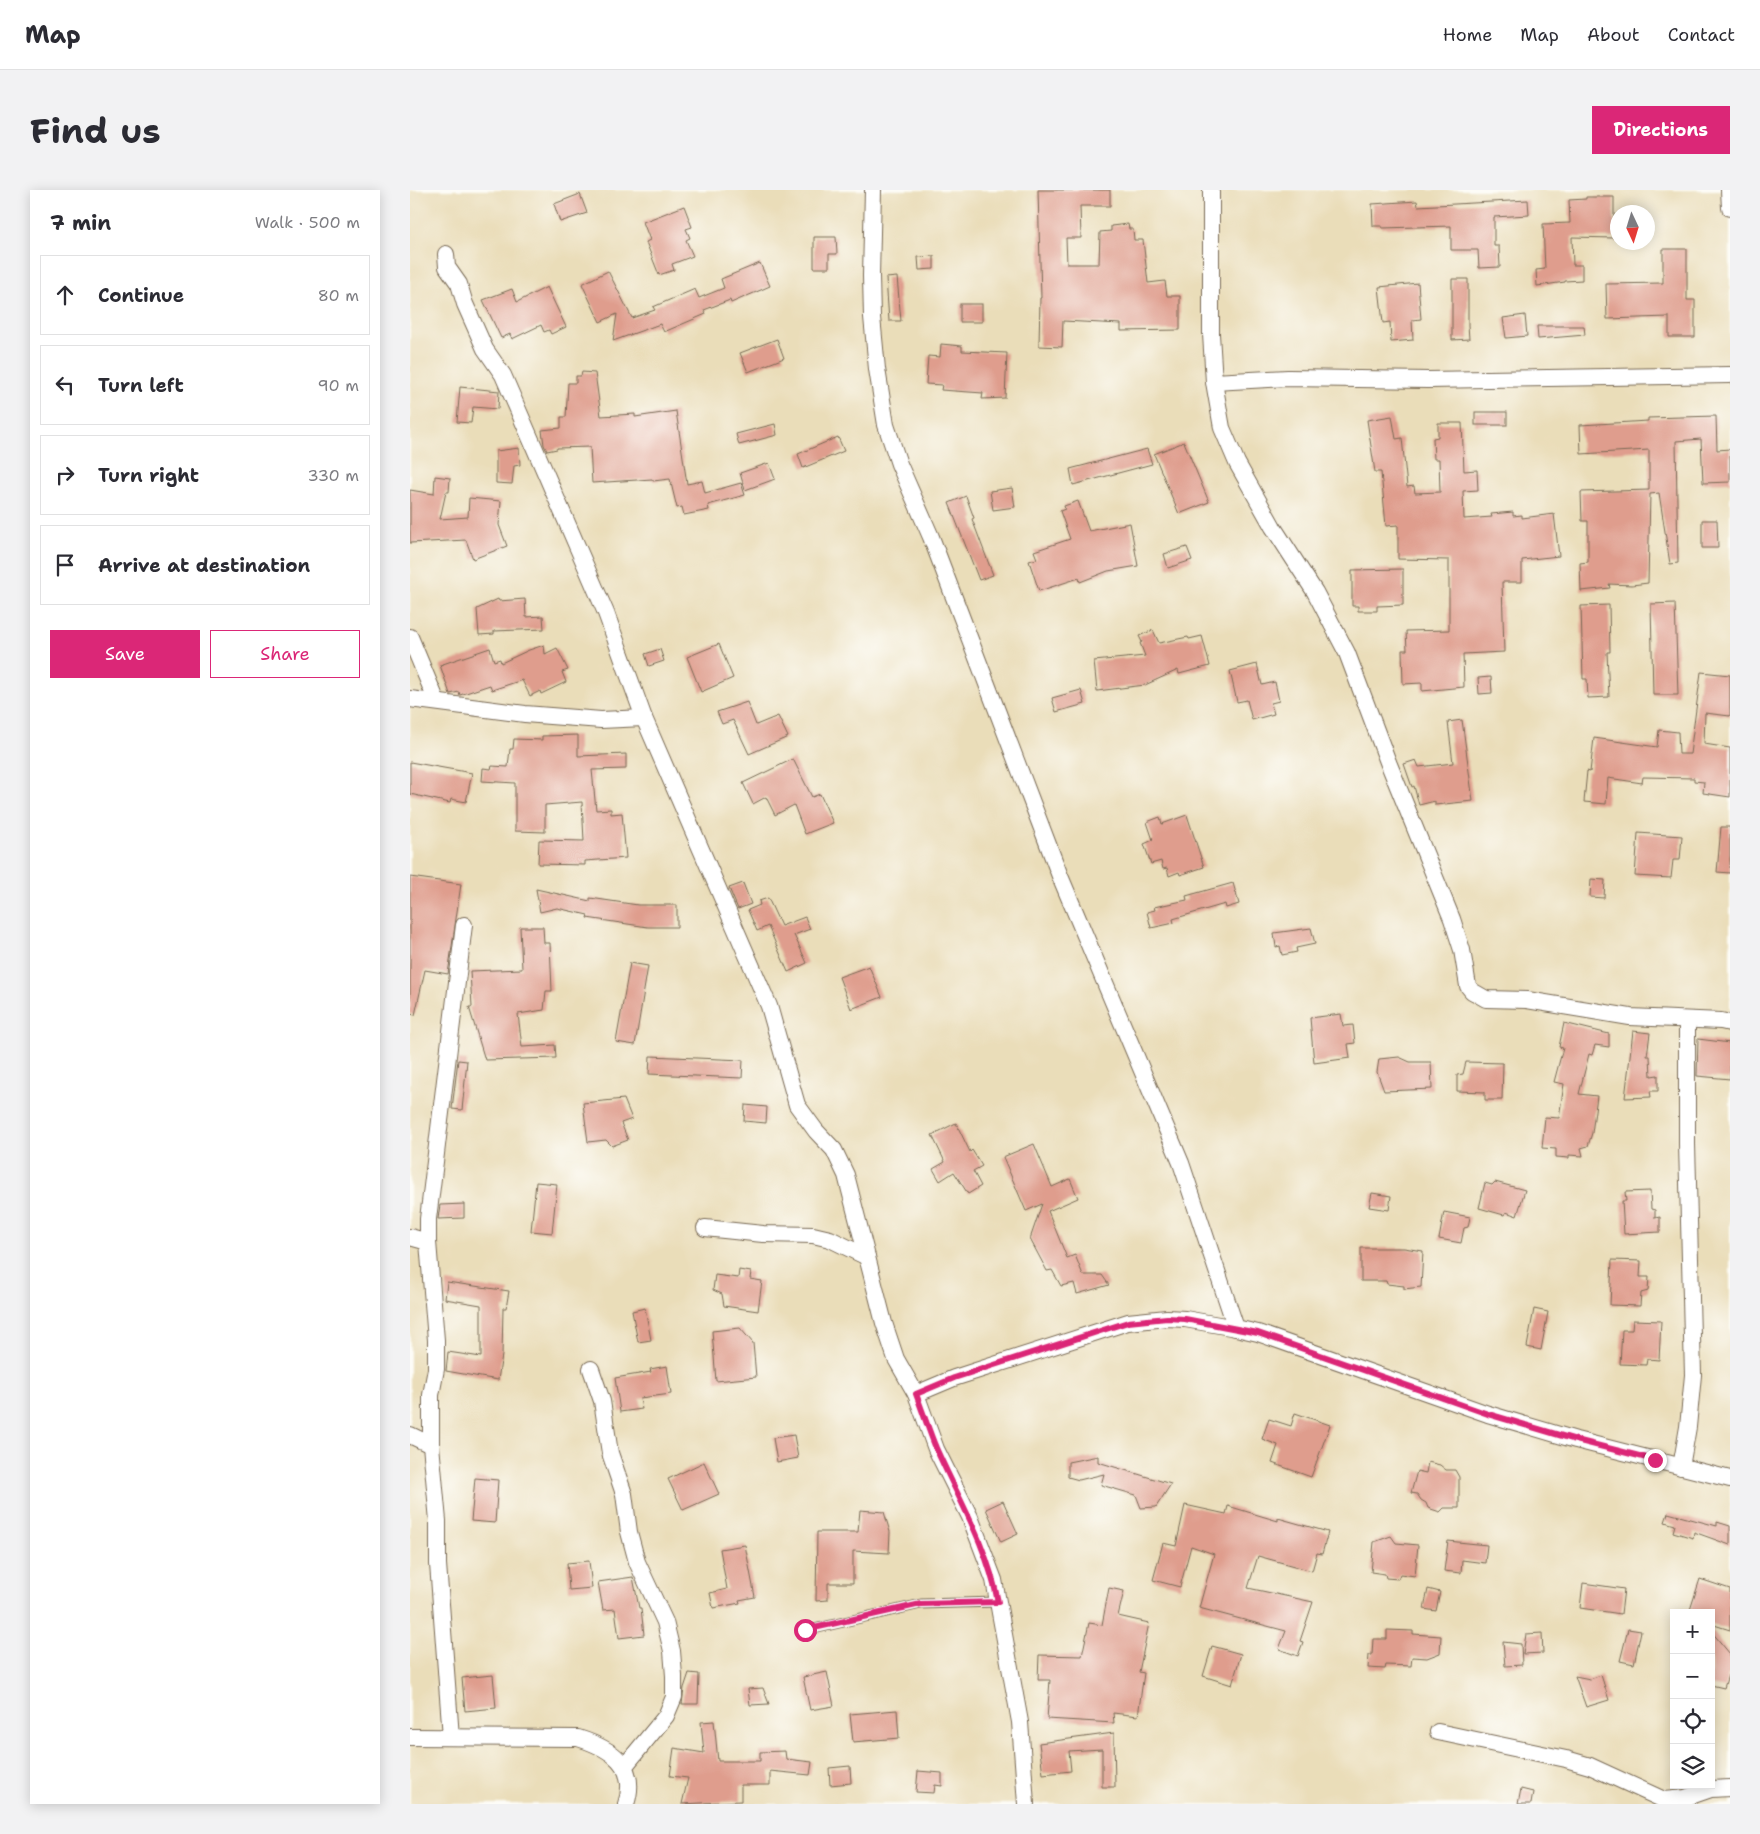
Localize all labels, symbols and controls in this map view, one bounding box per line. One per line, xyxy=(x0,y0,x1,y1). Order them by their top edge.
text: Map xyxy=(25,19,81,51)
text: Home xyxy=(1443,23,1492,47)
text: Map xyxy=(1520,23,1559,47)
text: About xyxy=(1587,23,1640,47)
text: Contact xyxy=(1668,23,1735,47)
button: Directions xyxy=(1592,106,1730,154)
text: Find us xyxy=(30,107,161,154)
north arrow xyxy=(1610,205,1655,250)
text: 7 min xyxy=(50,209,111,237)
text: Walk · 500 m xyxy=(255,212,360,233)
icon: ahead xyxy=(51,281,79,309)
text: Continue xyxy=(98,283,184,308)
text: 80 m xyxy=(318,285,359,306)
icon: left xyxy=(51,371,79,399)
text: Turn left xyxy=(98,373,184,398)
text: 90 m xyxy=(318,375,359,396)
icon: right xyxy=(51,461,79,489)
text: Turn right xyxy=(98,463,199,488)
text: 330 m xyxy=(307,465,359,486)
icon: arrive xyxy=(51,551,79,579)
text: Arrive at destination xyxy=(98,553,310,578)
button: Save xyxy=(50,630,200,678)
button: Share xyxy=(210,630,360,678)
route end xyxy=(1644,1449,1667,1472)
map controls xyxy=(1670,1609,1715,1789)
button: + xyxy=(1670,1609,1715,1654)
route start xyxy=(794,1619,817,1642)
button: − xyxy=(1670,1654,1715,1699)
button: locate xyxy=(1670,1699,1715,1744)
button: layers xyxy=(1670,1744,1715,1789)

